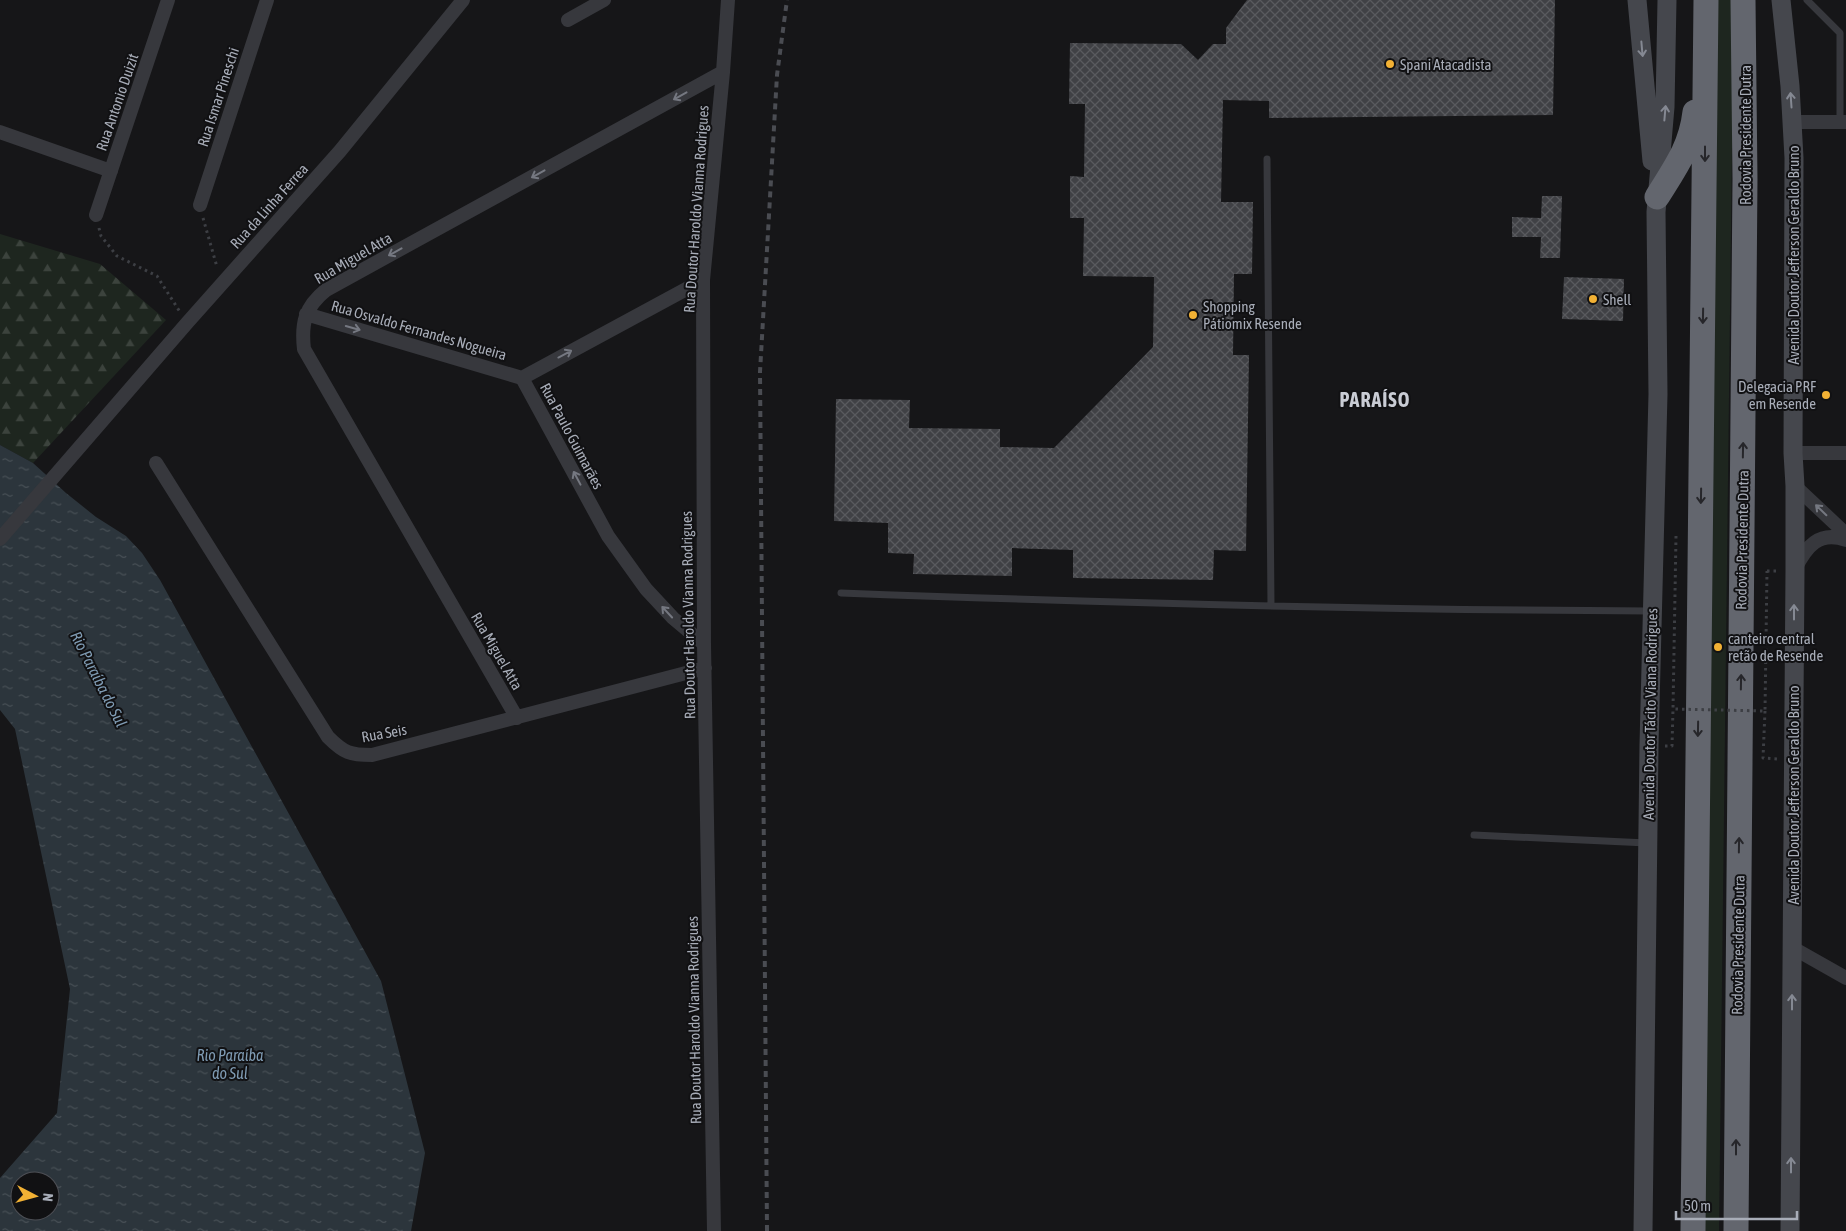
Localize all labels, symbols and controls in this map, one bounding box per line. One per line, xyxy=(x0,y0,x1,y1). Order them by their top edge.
one-way arrow xyxy=(1637,40,1646,56)
street label: Rua Ismar Pineschi xyxy=(194,45,242,149)
street label: Rua Antonio Duizit xyxy=(92,51,142,153)
place label: Spani Atacadista xyxy=(1400,56,1492,73)
marker: Spani Atacadista xyxy=(1384,58,1396,70)
street label: Rodovia Presidente Dutra xyxy=(1737,65,1754,205)
one-way arrow xyxy=(673,91,688,101)
one-way arrow xyxy=(1786,92,1796,108)
street label: Rua Doutor Haroldo Vianna Rodrigues xyxy=(680,105,712,313)
one-way arrow xyxy=(1660,106,1669,122)
street label: Avenida Doutor Jefferson Geraldo Bruno xyxy=(1785,145,1802,365)
one-way arrow xyxy=(1700,146,1710,162)
street label: Rua da Linha Ferrea xyxy=(227,160,311,252)
one-way arrow xyxy=(530,169,545,179)
street label: Rua Miguel Atta xyxy=(311,229,395,287)
one-way arrow xyxy=(388,247,403,257)
place label: Shell xyxy=(1603,291,1631,308)
marker: Shell xyxy=(1587,293,1599,305)
street label: Rua Osvaldo Fernandes Nogueira xyxy=(329,297,509,363)
place label: Shopping Pátiomix Resende xyxy=(1203,298,1302,332)
one-way arrow xyxy=(1698,308,1708,324)
marker: Shopping Pátiomix Resende xyxy=(1187,309,1199,321)
one-way arrow xyxy=(345,324,361,333)
one-way arrow xyxy=(557,349,572,359)
place label: Delegacia PRF em Resende xyxy=(1738,378,1816,412)
street label: Rua Paulo Guimarães xyxy=(537,380,607,492)
district label: PARAÍSO xyxy=(1340,388,1410,411)
marker: Delegacia PRF em Resende xyxy=(1820,389,1832,401)
one-way arrow xyxy=(1738,442,1748,458)
street label: Rodovia Presidente Dutra xyxy=(1732,470,1752,610)
one-way arrow xyxy=(571,471,581,486)
one-way arrow xyxy=(1697,488,1706,504)
one-way arrow xyxy=(1814,504,1827,516)
street label: Rua Doutor Haroldo Vianna Rodrigues xyxy=(678,511,698,719)
one-way arrow xyxy=(661,605,673,618)
one-way arrow xyxy=(1790,605,1799,621)
street label: Avenida Doutor Tácito Viana Rodrigues xyxy=(1640,608,1660,820)
street label: Rua Miguel Atta xyxy=(468,609,526,693)
water label: Rio Paraíba do Sul xyxy=(67,628,131,730)
place label: canteiro central retão de Resende xyxy=(1728,630,1823,664)
marker: canteiro central retão de Resende xyxy=(1712,641,1724,653)
one-way arrow xyxy=(1736,675,1746,691)
street label: Avenida Doutor Jefferson Geraldo Bruno xyxy=(1785,685,1802,905)
one-way arrow xyxy=(1693,720,1703,737)
street label: Rua Seis xyxy=(360,721,408,745)
one-way arrow xyxy=(1734,837,1744,854)
street label: Rodovia Presidente Dutra xyxy=(1728,875,1748,1015)
street label: Rua Doutor Haroldo Vianna Rodrigues xyxy=(684,916,704,1124)
one-way arrow xyxy=(1787,995,1797,1011)
water label: Rio Paraíba do Sul xyxy=(197,1046,264,1082)
one-way arrow xyxy=(1732,1140,1741,1156)
one-way arrow xyxy=(1786,1157,1796,1174)
north arrow xyxy=(10,1171,60,1221)
scale bar xyxy=(1676,1188,1797,1220)
text: N xyxy=(40,1192,56,1202)
text: 50 m xyxy=(1684,1197,1711,1214)

